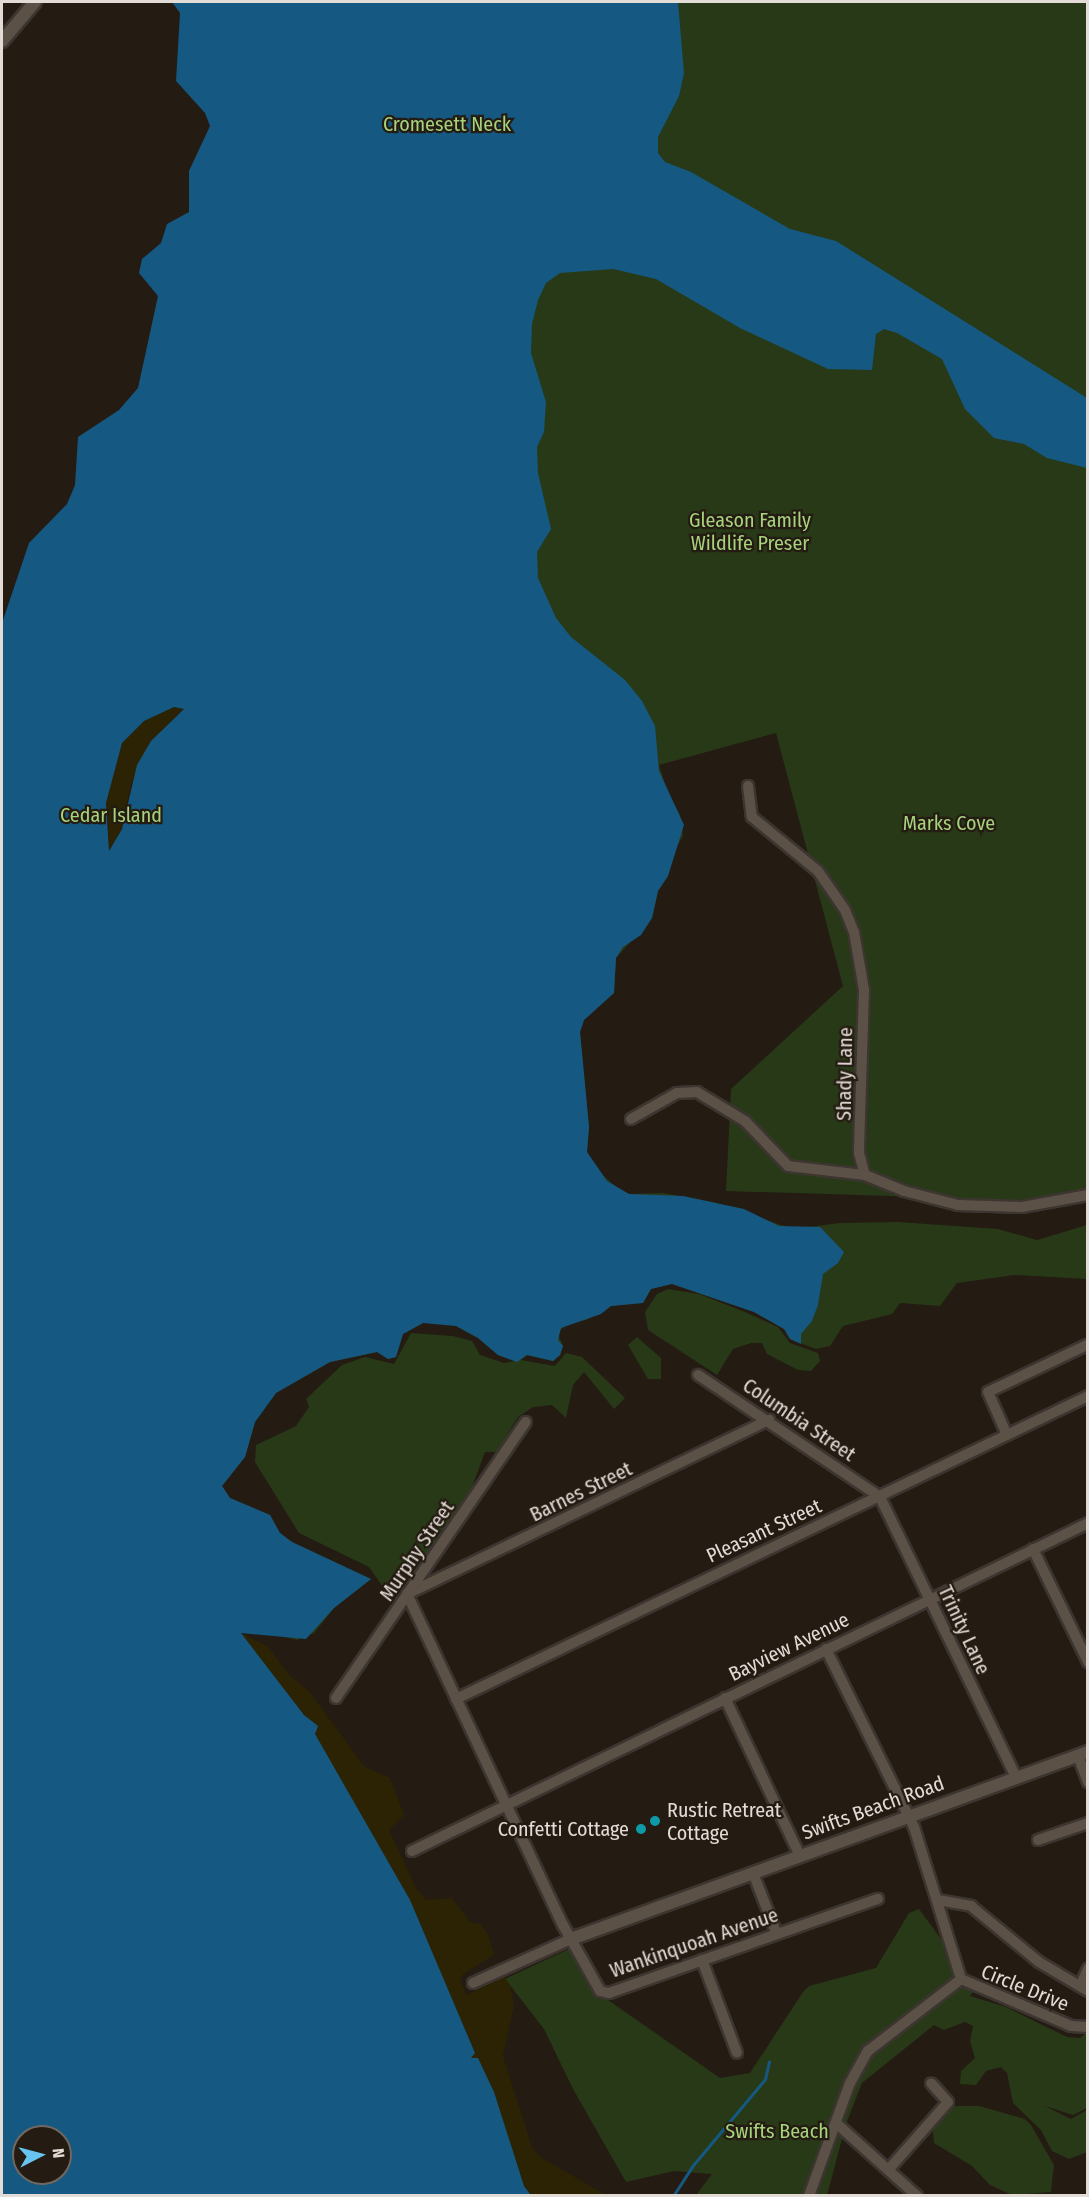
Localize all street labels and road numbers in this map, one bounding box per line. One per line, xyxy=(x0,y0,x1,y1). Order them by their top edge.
street label: Shady Lane xyxy=(832,1027,858,1121)
street label: Columbia Street xyxy=(738,1373,860,1467)
street label: Barnes Street xyxy=(526,1457,636,1527)
street label: Pleasant Street xyxy=(703,1494,825,1568)
street label: Murphy Street xyxy=(375,1496,459,1606)
street label: Trinity Lane xyxy=(933,1582,995,1678)
street label: Bayview Avenue xyxy=(725,1607,853,1687)
street label: Swifts Beach Road xyxy=(799,1771,947,1845)
street label: Wankinquoah Avenue xyxy=(607,1903,781,1983)
street label: Circle Drive xyxy=(978,1960,1072,2016)

